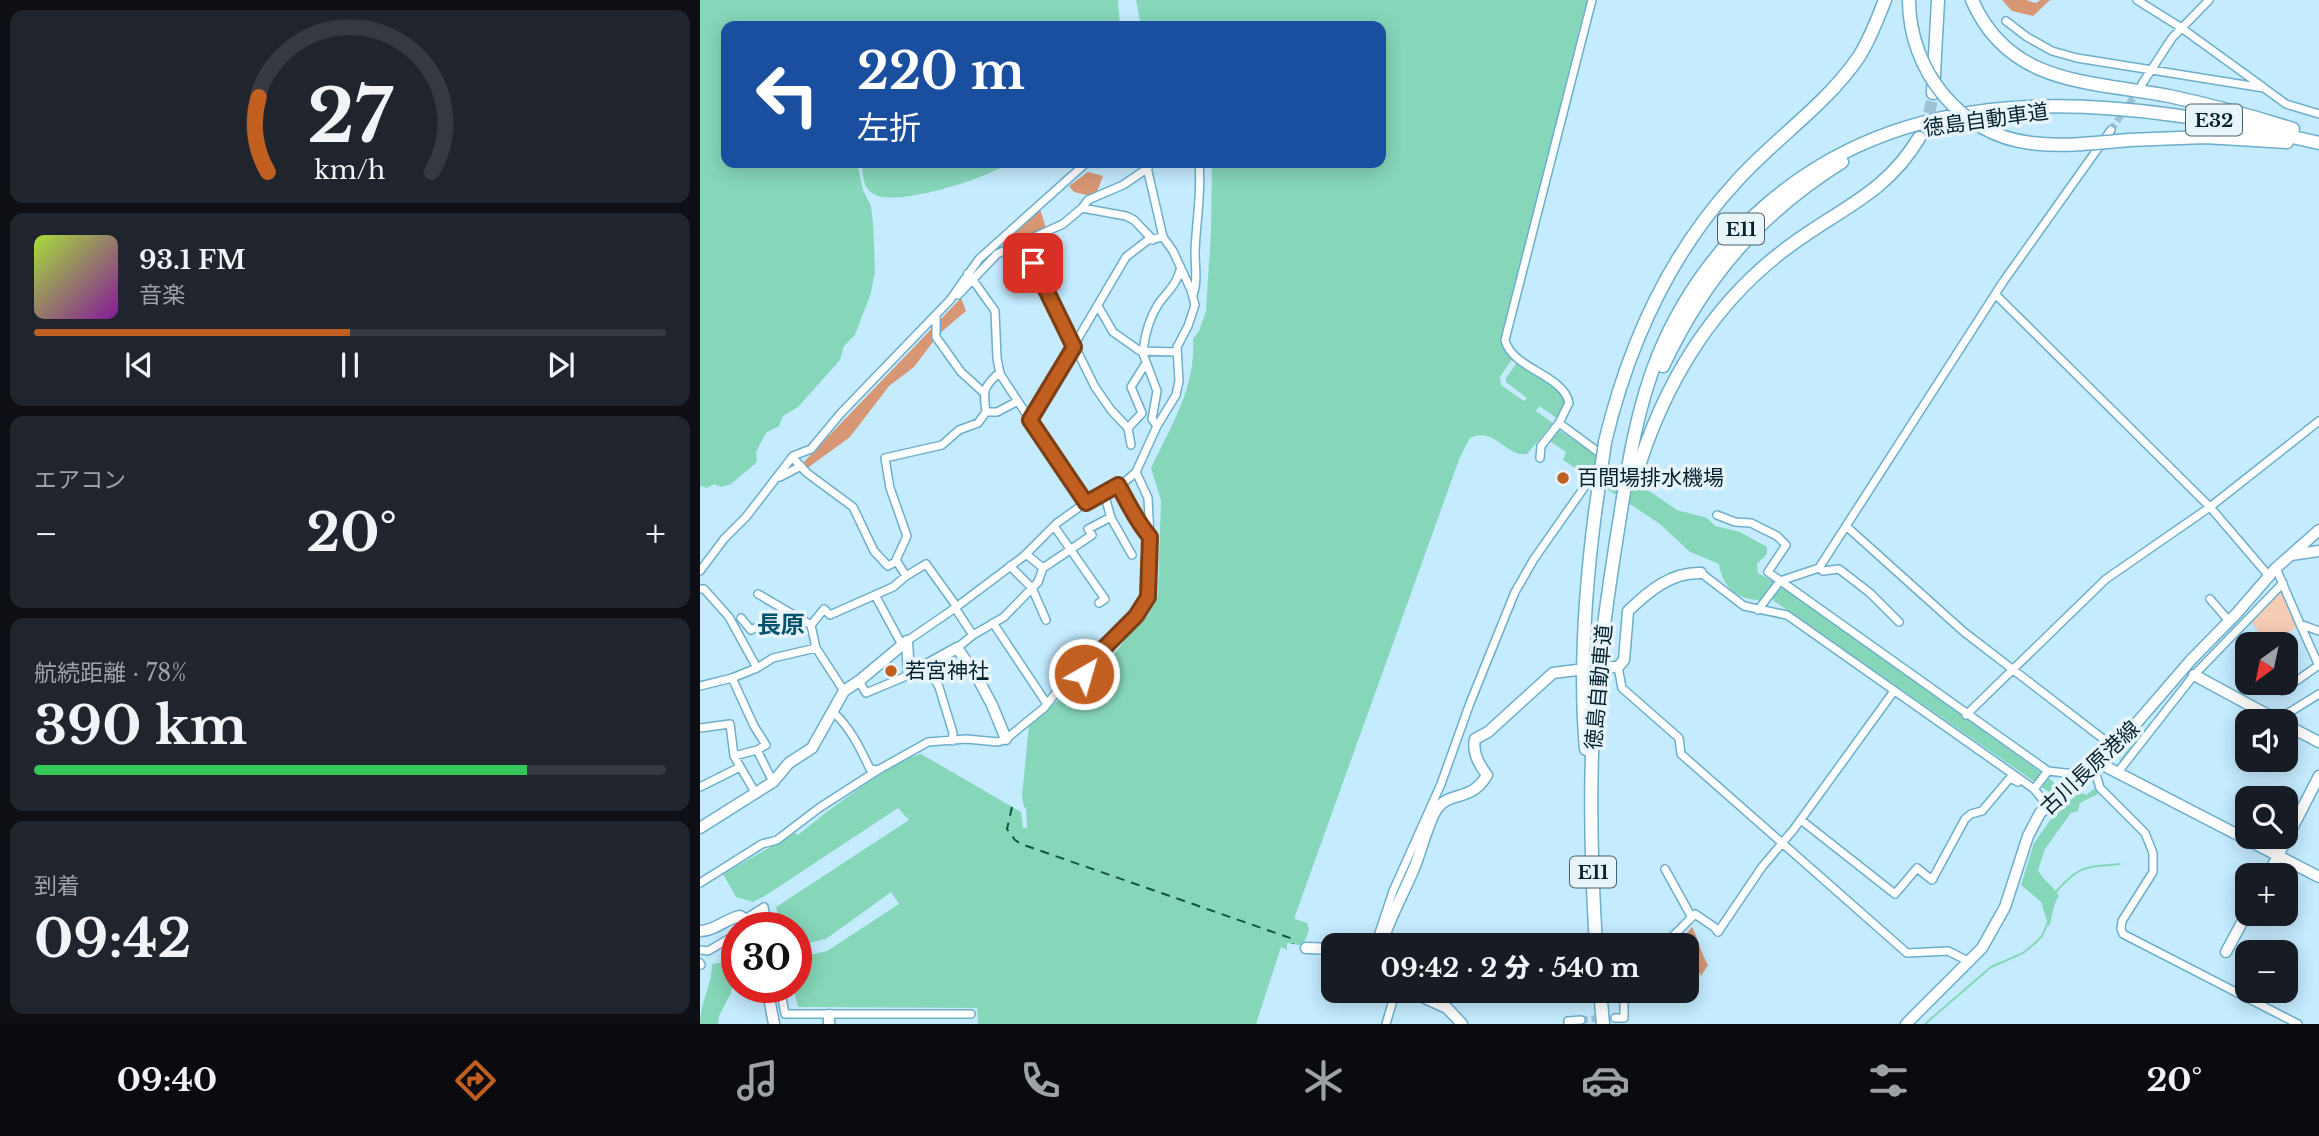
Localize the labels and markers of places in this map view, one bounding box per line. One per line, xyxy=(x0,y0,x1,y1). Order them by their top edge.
pin xyxy=(1003,233,1063,293)
place label: 百間場排水機場 xyxy=(1577,465,1724,491)
marker: 百間場排水機場 xyxy=(1555,470,1571,486)
place label: 若宮神社 xyxy=(905,658,989,684)
marker: 若宮神社 xyxy=(883,663,899,679)

